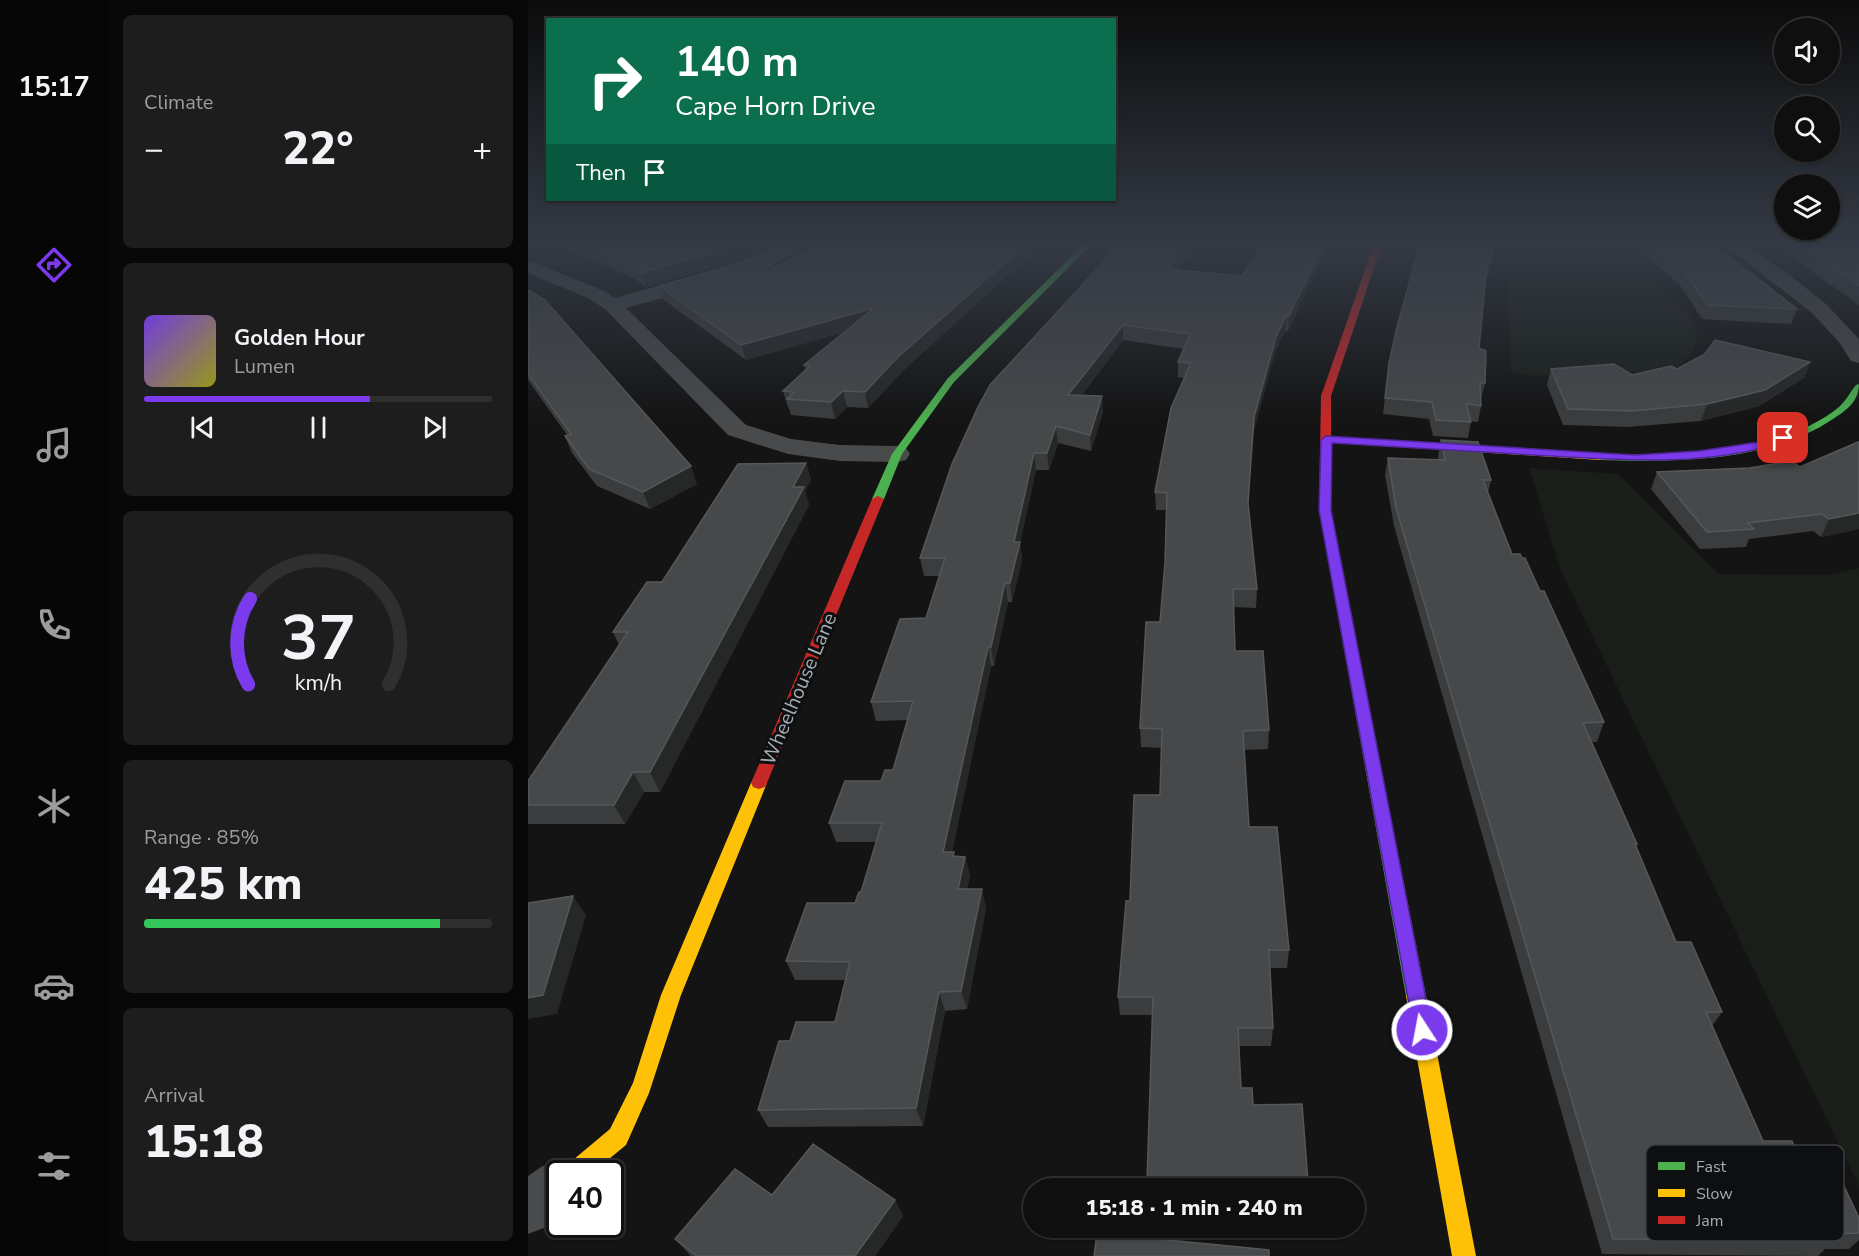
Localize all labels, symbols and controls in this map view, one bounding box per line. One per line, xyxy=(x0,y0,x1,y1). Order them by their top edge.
map controls xyxy=(1774,18,1840,240)
button: sound xyxy=(1774,18,1840,84)
text: 140 m xyxy=(675,34,799,91)
icon: right xyxy=(576,42,654,120)
text: 15:17 xyxy=(18,69,90,106)
text: Cape Horn Drive xyxy=(675,88,876,125)
text: Climate xyxy=(144,89,213,116)
button: search xyxy=(1774,96,1840,162)
text: 22° xyxy=(282,119,354,180)
text: − xyxy=(144,127,164,172)
text: + xyxy=(472,127,492,172)
icon: arrive xyxy=(638,156,671,189)
text: Then xyxy=(576,158,626,188)
button: layers xyxy=(1774,174,1840,240)
icon: directions xyxy=(33,244,75,286)
text: Golden Hour xyxy=(234,323,365,353)
text: Lumen xyxy=(234,353,295,380)
icon: previous xyxy=(186,411,219,444)
icon: pause xyxy=(302,411,335,444)
icon: next xyxy=(418,411,451,444)
pin xyxy=(1757,412,1808,463)
icon: arrive xyxy=(1766,421,1799,454)
icon: music xyxy=(33,424,75,466)
text: 37 xyxy=(281,596,355,681)
icon: phone xyxy=(33,604,75,646)
street label: Wheelhouse Lane xyxy=(755,609,843,769)
text: km/h xyxy=(294,668,342,698)
icon: climate xyxy=(33,785,75,827)
text: Range · 85% xyxy=(144,824,259,851)
text: 425 km xyxy=(144,854,303,915)
icon: car xyxy=(33,965,75,1007)
position arrow xyxy=(1390,998,1454,1062)
text: Arrival xyxy=(144,1082,204,1109)
text: 15:18 xyxy=(144,1112,264,1173)
icon: filters xyxy=(33,1145,75,1187)
legend xyxy=(1646,1145,1844,1241)
text: Fast xyxy=(1696,1156,1727,1178)
speed limit sign: 40 xyxy=(546,1160,624,1238)
text: Slow xyxy=(1696,1183,1733,1205)
text: 15:18 · 1 min · 240 m xyxy=(1085,1193,1303,1223)
text: Jam xyxy=(1695,1210,1723,1232)

